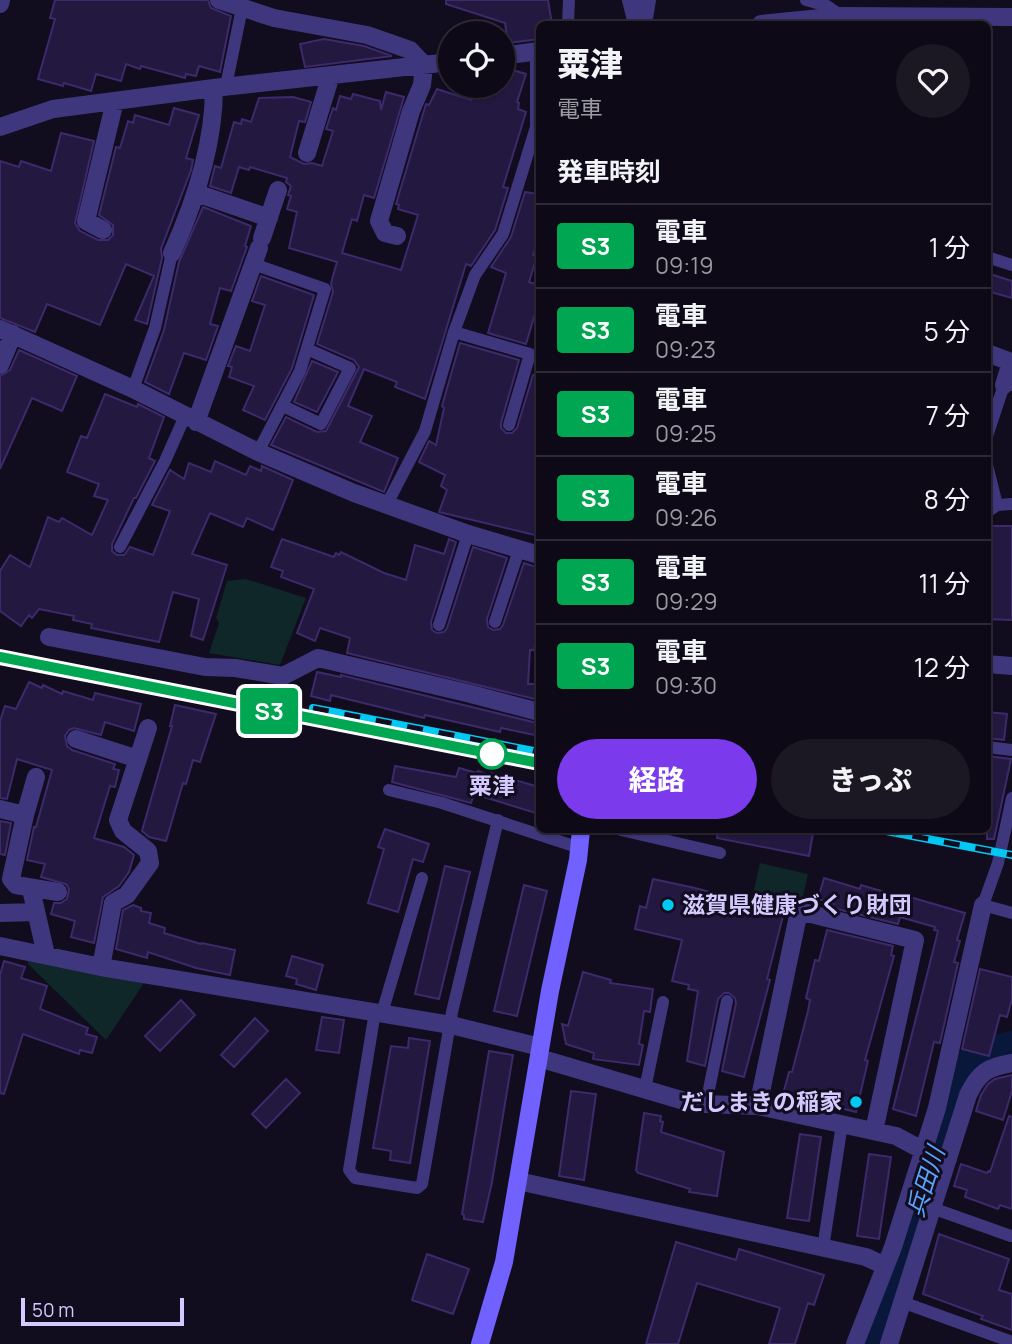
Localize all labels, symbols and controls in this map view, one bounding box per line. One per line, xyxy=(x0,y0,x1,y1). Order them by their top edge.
map controls xyxy=(438,21,515,98)
button: locate xyxy=(438,21,515,98)
text: 粟津 xyxy=(557,41,623,86)
button: heart xyxy=(896,44,970,118)
text: 電車 xyxy=(557,92,603,124)
text: 発車時刻 xyxy=(557,153,661,189)
text: 電車 xyxy=(655,213,707,249)
text: S3 xyxy=(581,229,610,262)
text: 1 分 xyxy=(929,229,970,265)
text: 09:19 xyxy=(655,249,713,281)
text: 電車 xyxy=(655,297,707,333)
text: S3 xyxy=(581,313,610,346)
text: 5 分 xyxy=(924,313,970,349)
text: 09:23 xyxy=(655,333,716,365)
text: 電車 xyxy=(655,381,707,417)
text: S3 xyxy=(581,397,610,430)
text: 7 分 xyxy=(926,397,970,433)
text: 09:25 xyxy=(655,417,717,449)
text: 電車 xyxy=(655,465,707,501)
text: S3 xyxy=(581,481,610,514)
text: 8 分 xyxy=(924,481,970,517)
text: 09:26 xyxy=(655,501,718,533)
text: 電車 xyxy=(655,549,707,585)
text: S3 xyxy=(581,565,610,598)
text: 11 分 xyxy=(919,565,970,601)
text: 09:29 xyxy=(655,585,718,617)
text: 電車 xyxy=(655,633,707,669)
text: S3 xyxy=(581,649,610,682)
text: 12 分 xyxy=(914,649,970,685)
text: 09:30 xyxy=(655,669,717,701)
line badge: S3 xyxy=(238,688,300,734)
text: S3 xyxy=(254,694,284,727)
marker: 粟津 xyxy=(477,739,507,769)
button: 経路 xyxy=(557,739,757,819)
button: きっぷ xyxy=(771,739,970,819)
place label: 粟津 xyxy=(469,769,515,801)
place label: 滋賀県健康づくり財団 xyxy=(682,888,912,920)
marker: 滋賀県健康づくり財団 xyxy=(660,897,676,913)
place label: だしまきの稲家 xyxy=(681,1085,842,1117)
marker: だしまきの稲家 xyxy=(848,1094,864,1110)
water label: 兵田川 xyxy=(898,1139,952,1221)
scale bar xyxy=(21,1295,184,1327)
text: 50 m xyxy=(32,1297,74,1323)

